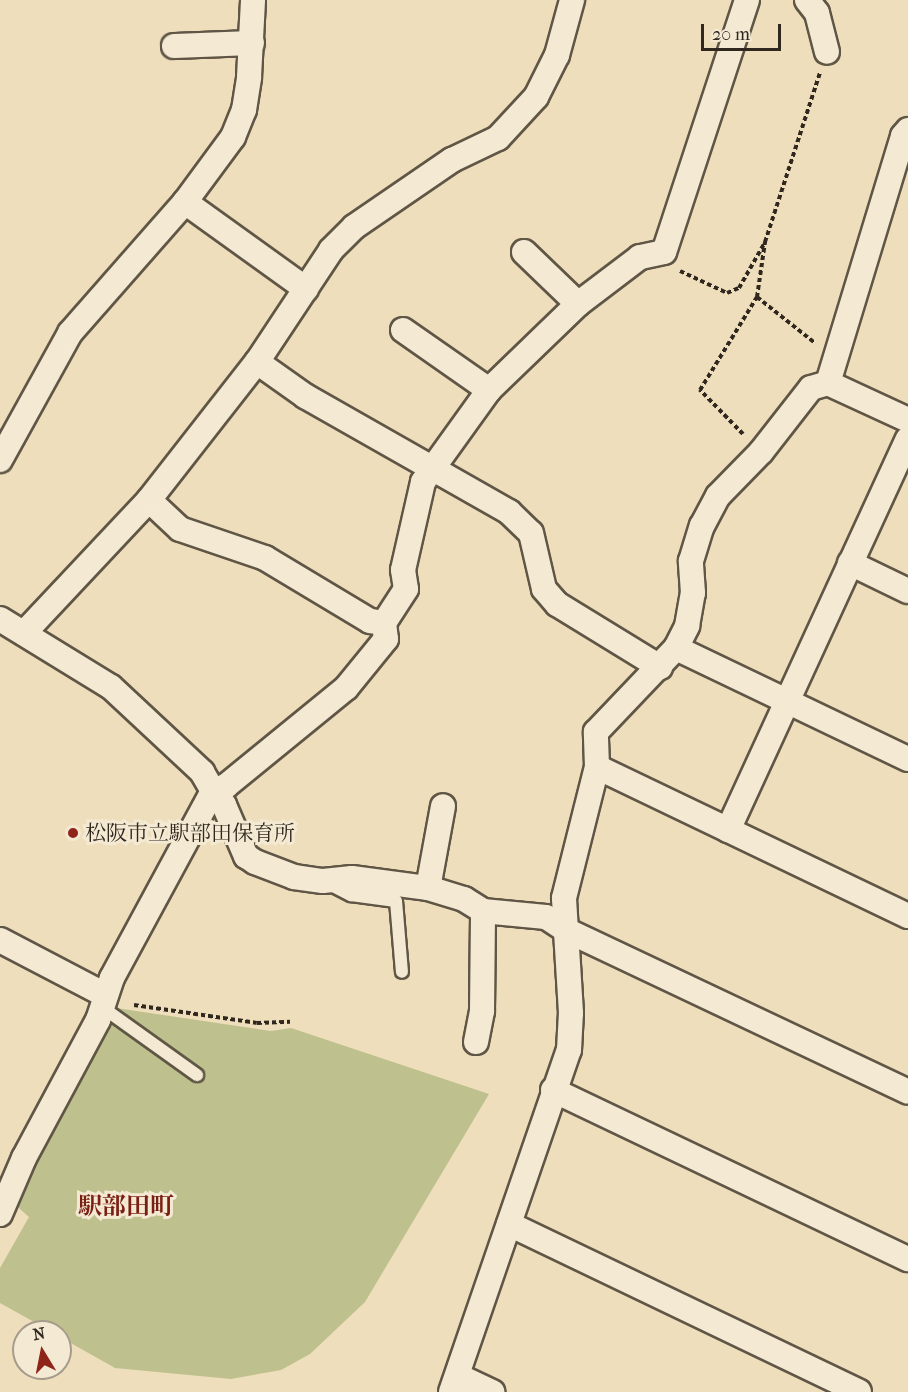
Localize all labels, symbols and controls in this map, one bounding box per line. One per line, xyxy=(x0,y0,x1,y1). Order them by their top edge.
scale bar xyxy=(704,12,784,50)
text: 20 m xyxy=(712,24,750,45)
place label: 松阪市立駅部田保育所 xyxy=(85,820,295,846)
marker: 松阪市立駅部田保育所 xyxy=(66,826,80,840)
district label: 駅部田町 xyxy=(78,1193,174,1221)
north arrow xyxy=(12,1320,72,1380)
text: N xyxy=(31,1323,47,1344)

